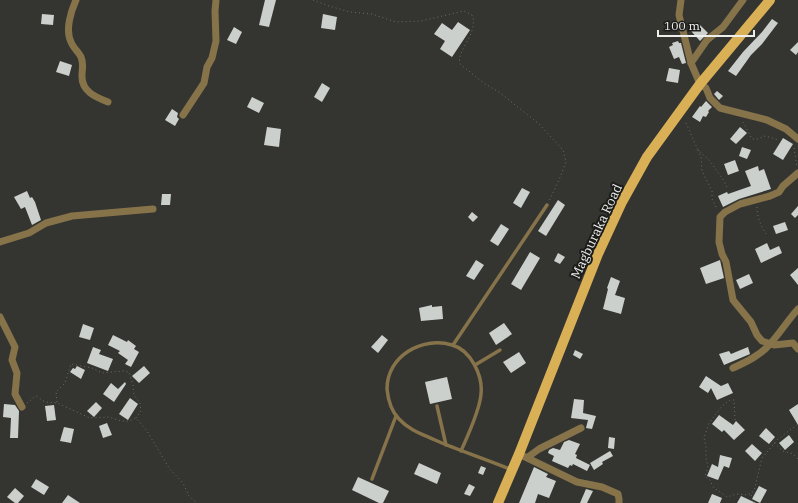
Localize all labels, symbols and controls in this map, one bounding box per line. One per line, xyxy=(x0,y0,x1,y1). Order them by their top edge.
scale bar xyxy=(658,12,754,38)
text: 100 m xyxy=(664,18,700,33)
street label: Magburaka Road xyxy=(567,181,626,281)

